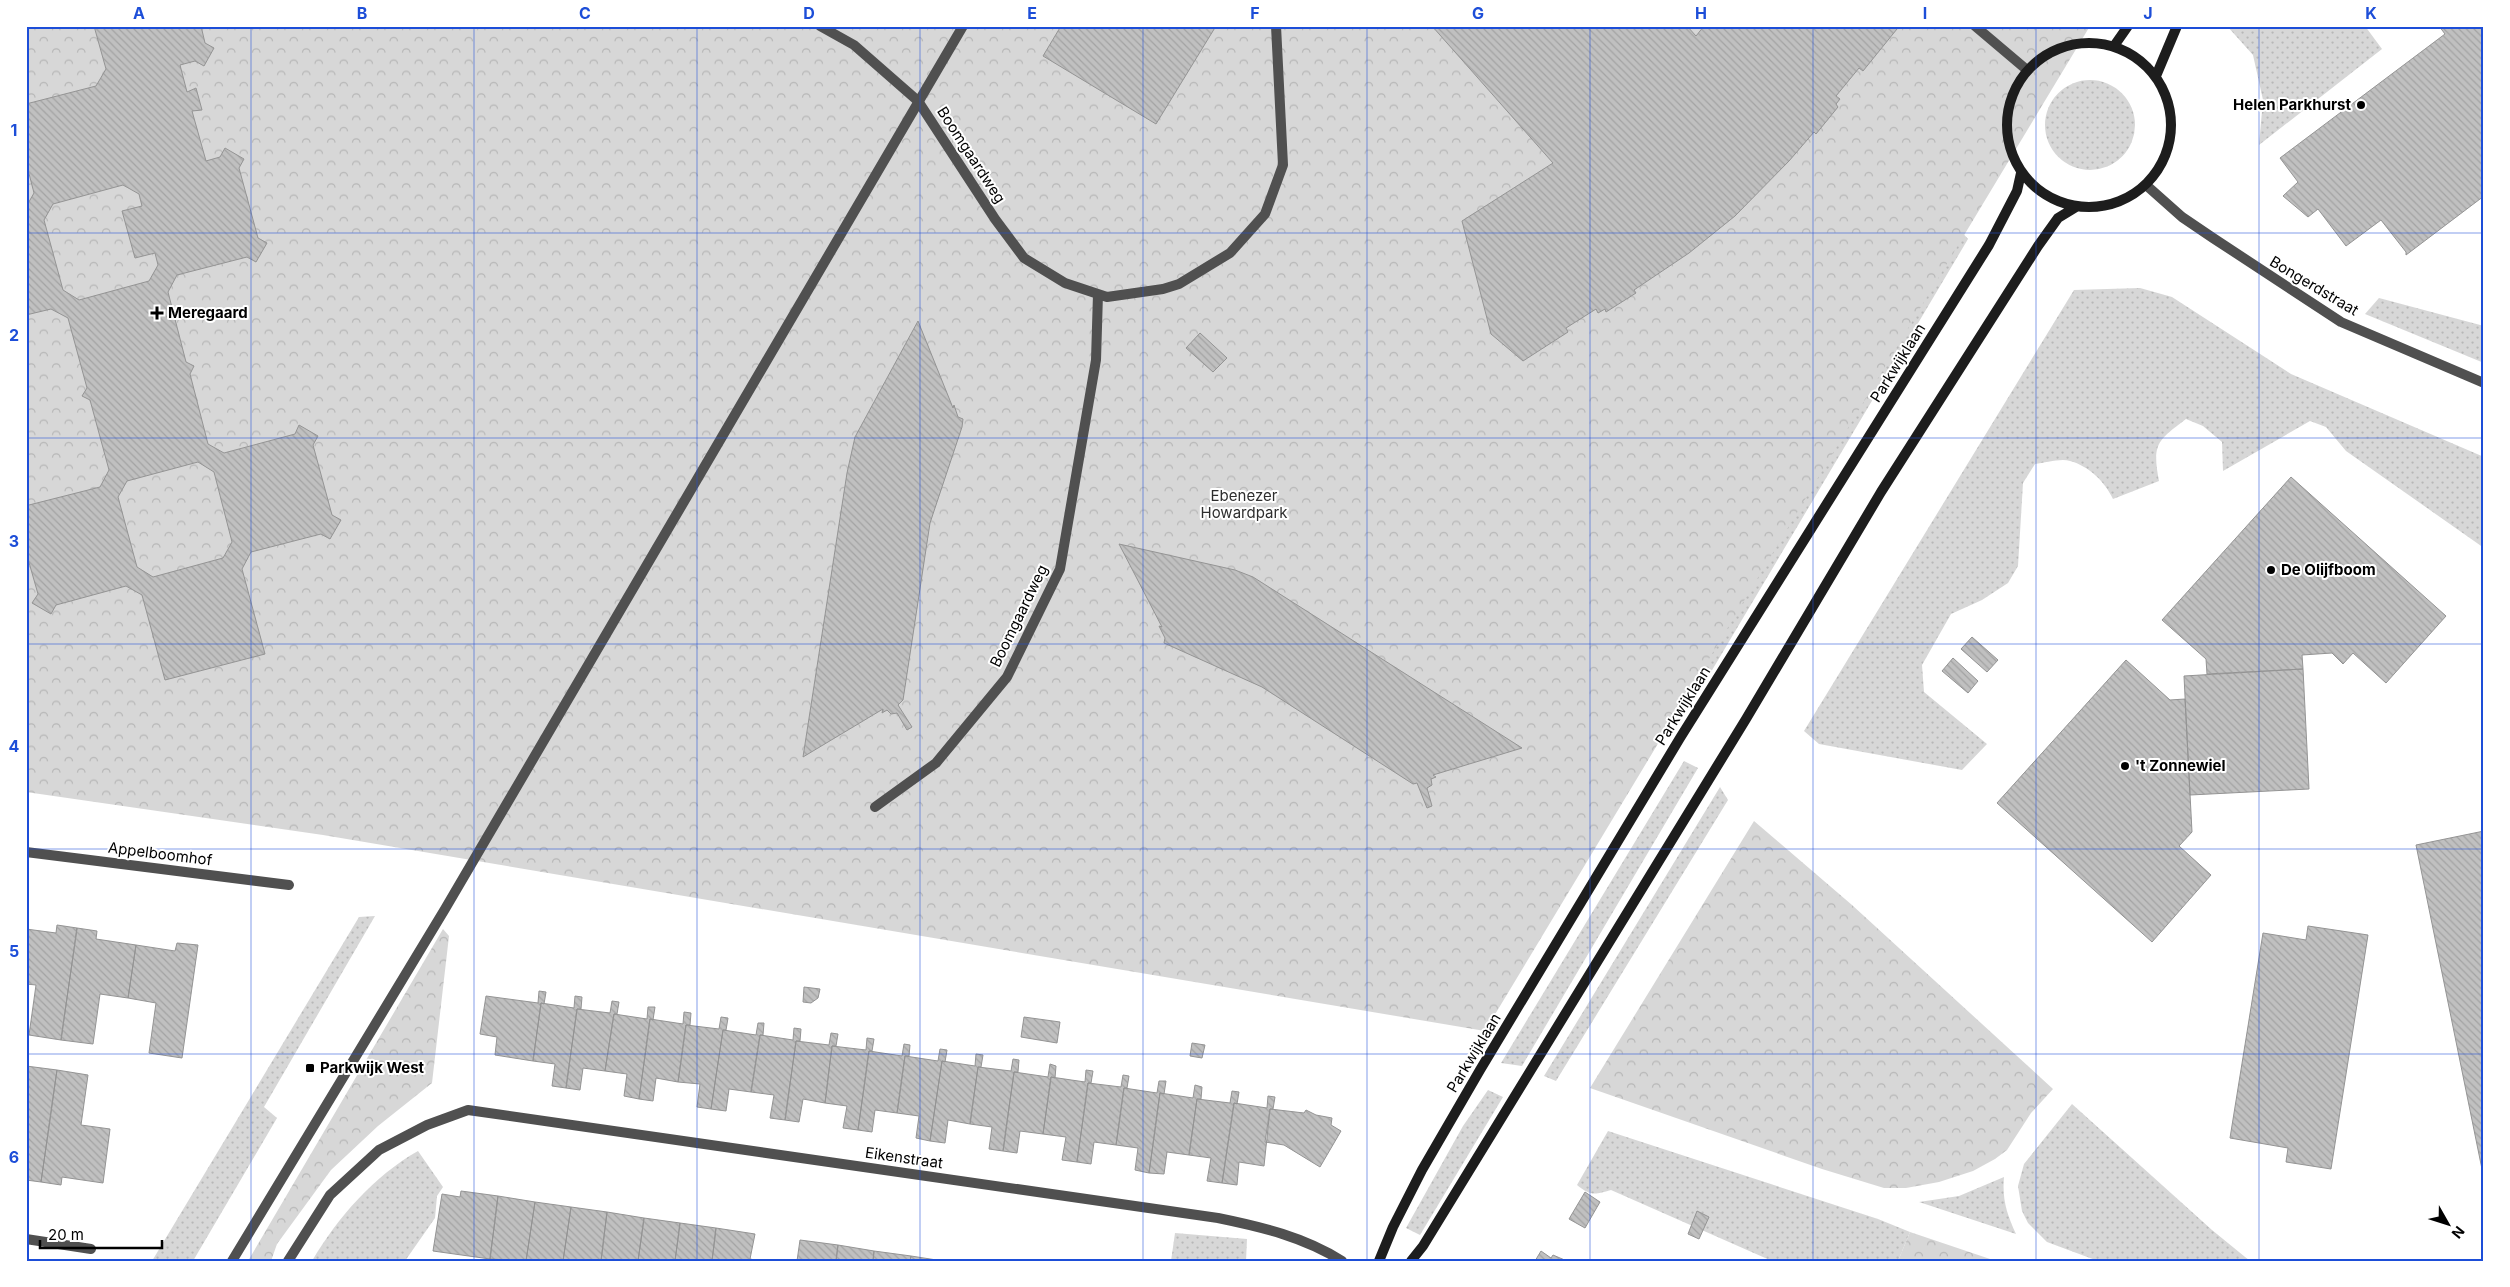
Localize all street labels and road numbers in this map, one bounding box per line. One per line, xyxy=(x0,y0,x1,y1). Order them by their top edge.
street label: Boomgaardweg xyxy=(933,103,1010,207)
street label: Bongerdstraat xyxy=(2266,252,2362,320)
street label: Parkwijklaan xyxy=(1866,320,1929,406)
street label: Boomgaardweg xyxy=(986,561,1052,670)
street label: Parkwijklaan xyxy=(1651,663,1714,749)
street label: Appelboomhof xyxy=(107,838,214,869)
street label: Parkwijklaan xyxy=(1442,1010,1505,1096)
street label: Eikenstraat xyxy=(864,1143,944,1172)

